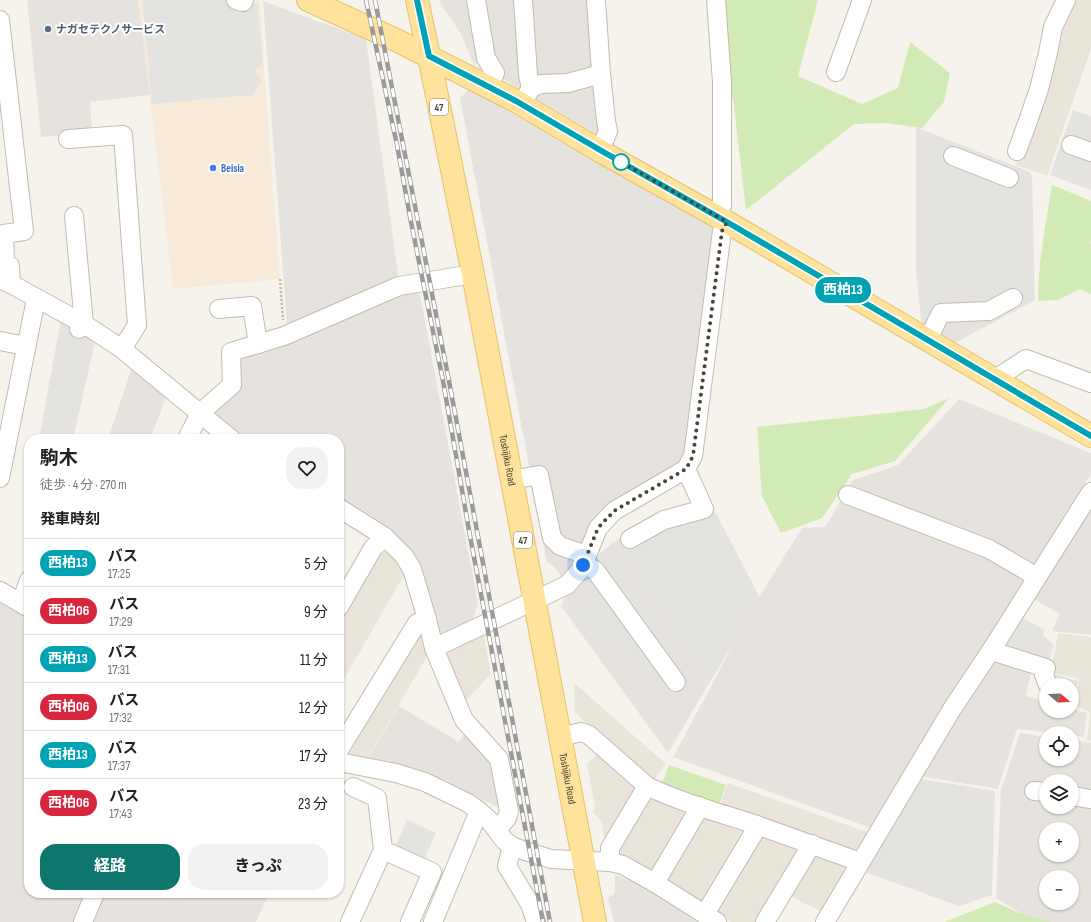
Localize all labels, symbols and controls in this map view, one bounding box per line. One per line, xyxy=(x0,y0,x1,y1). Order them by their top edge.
place label: ナガセテクノサービス xyxy=(56,23,165,36)
marker: ナガセテクノサービス xyxy=(43,24,53,34)
road number: 47 xyxy=(430,99,448,115)
unlabelled marker xyxy=(612,153,630,171)
place label: Beisia xyxy=(221,162,245,175)
marker: Beisia xyxy=(208,163,218,173)
line badge: 西柏13 xyxy=(815,277,871,303)
text: 西柏13 xyxy=(823,281,863,298)
street label: Toshijiku Road xyxy=(496,433,519,487)
text: 駒木 xyxy=(40,447,78,470)
button: heart xyxy=(286,447,328,489)
text: 徒歩 · 4 分 · 270 m xyxy=(40,477,127,493)
text: 発車時刻 xyxy=(40,510,100,529)
road number: 47 xyxy=(514,532,532,548)
text: バス xyxy=(108,547,138,566)
text: 西柏13 xyxy=(48,554,88,571)
text: 5 分 xyxy=(305,555,328,574)
your location xyxy=(573,555,593,575)
text: 17:25 xyxy=(108,566,130,582)
text: バス xyxy=(109,595,139,614)
text: 西柏06 xyxy=(48,602,89,619)
text: 9 分 xyxy=(304,603,328,622)
text: 17:29 xyxy=(109,614,132,630)
text: バス xyxy=(108,643,138,662)
text: 西柏13 xyxy=(48,650,88,667)
text: 11 分 xyxy=(300,651,328,670)
text: 17:31 xyxy=(108,662,130,678)
north arrow xyxy=(1039,678,1079,718)
map controls xyxy=(1039,678,1079,910)
text: バス xyxy=(109,691,139,710)
text: 西柏06 xyxy=(48,698,89,715)
text: 12 分 xyxy=(299,699,328,718)
text: 17:32 xyxy=(109,710,132,726)
button: locate xyxy=(1039,726,1079,766)
text: バス xyxy=(108,739,138,758)
text: 西柏13 xyxy=(48,746,88,763)
text: 17 分 xyxy=(299,747,328,766)
street label: Toshijiku Road xyxy=(556,752,579,806)
text: 17:37 xyxy=(108,758,131,774)
button: layers xyxy=(1039,774,1079,814)
text: バス xyxy=(109,787,139,806)
text: 西柏06 xyxy=(48,794,89,811)
text: 23 分 xyxy=(298,795,328,814)
text: 17:43 xyxy=(109,806,132,822)
button: + xyxy=(1039,822,1079,862)
button: 経路 xyxy=(40,844,180,890)
button: きっぷ xyxy=(188,844,328,890)
button: − xyxy=(1039,870,1079,910)

